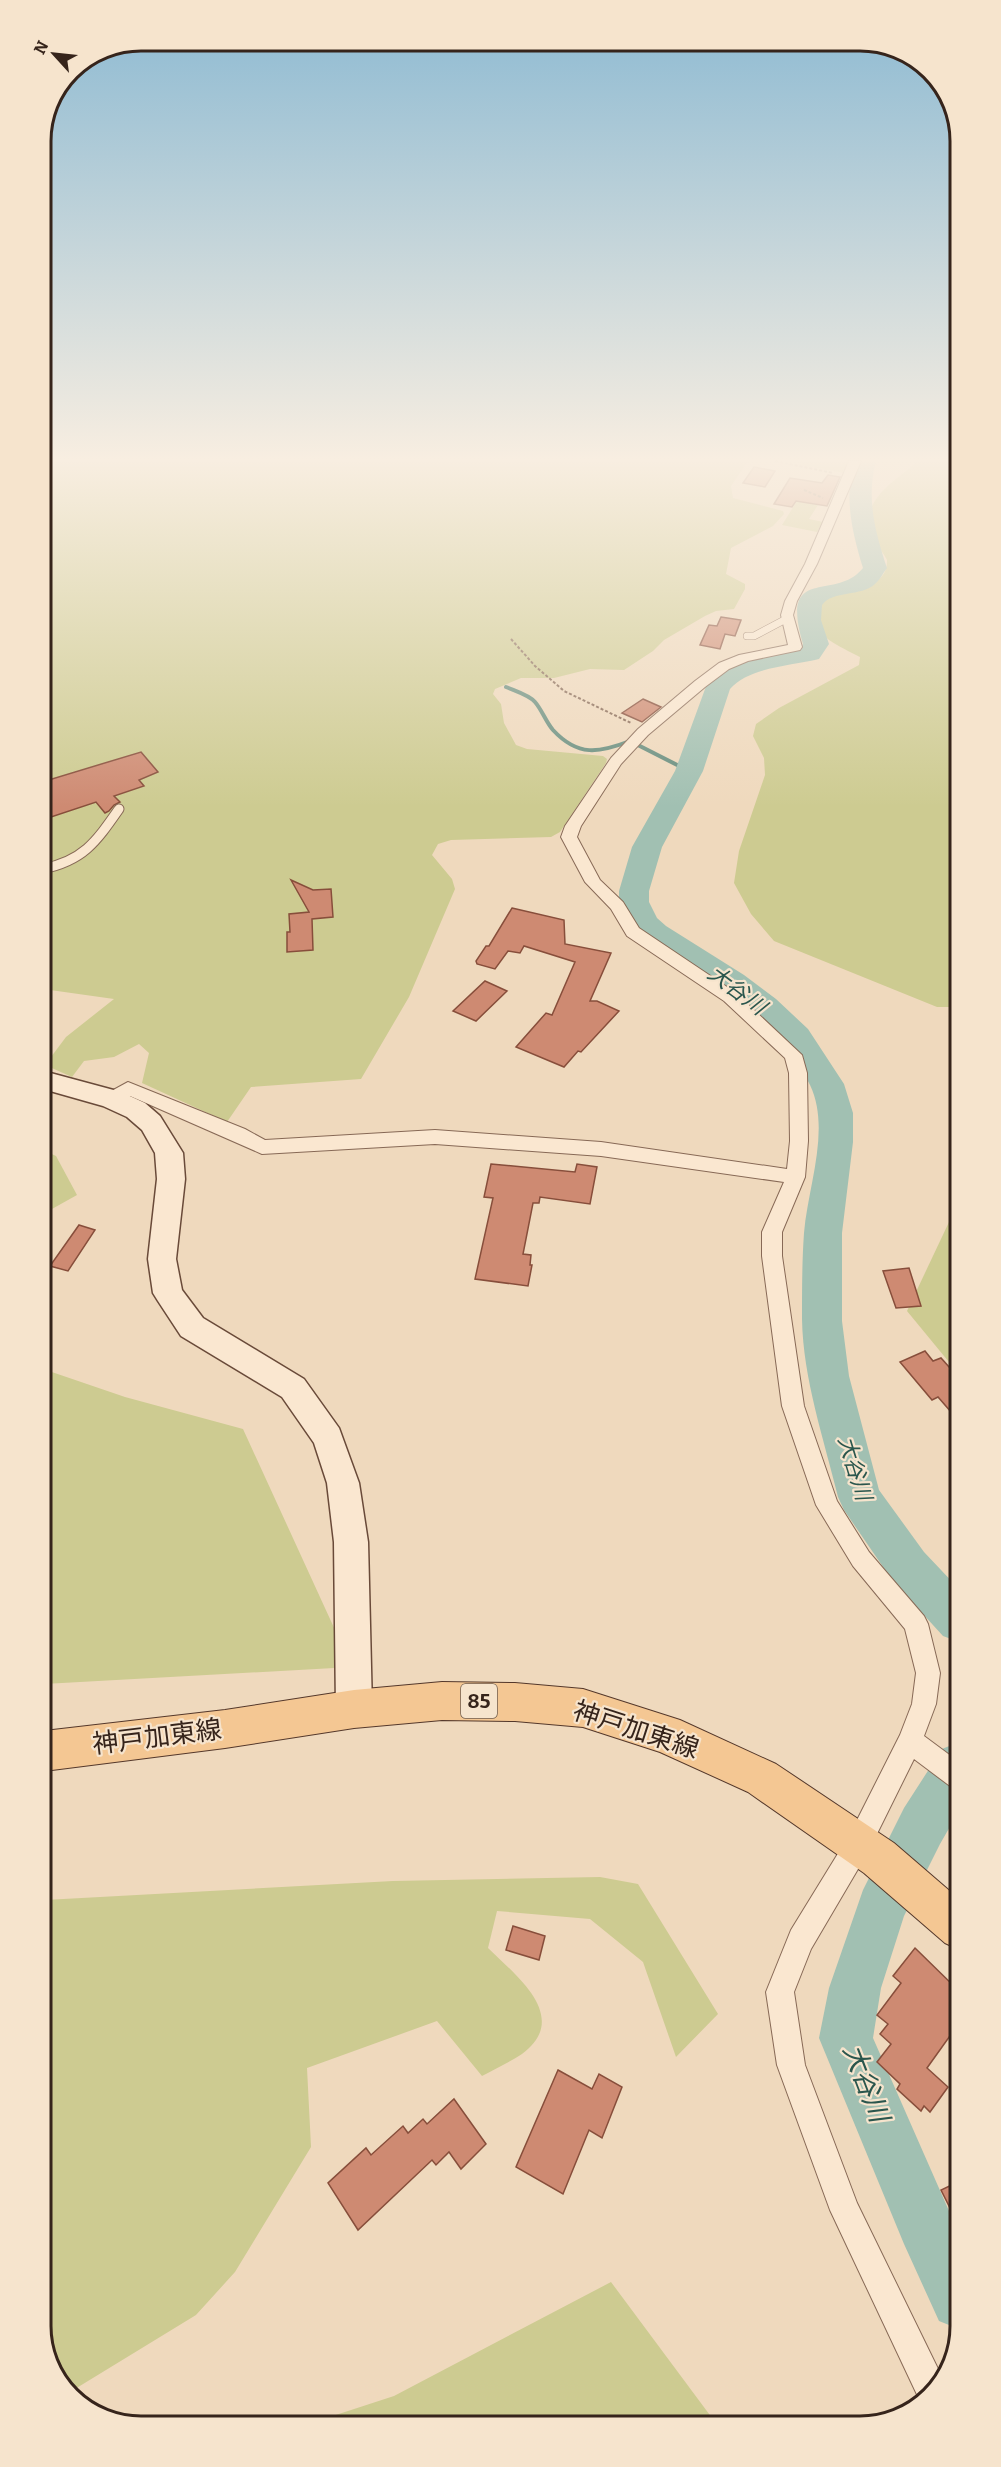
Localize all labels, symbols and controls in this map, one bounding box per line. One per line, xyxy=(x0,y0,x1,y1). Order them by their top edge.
north arrow xyxy=(24,24,84,84)
text: N xyxy=(30,38,52,57)
water label: 大谷川 xyxy=(703,959,773,1022)
water label: 大谷川 xyxy=(832,1432,878,1505)
road number: 85 xyxy=(461,1684,497,1718)
street label: 神戸加東線 xyxy=(569,1695,703,1765)
street label: 神戸加東線 xyxy=(91,1714,223,1760)
water label: 大谷川 xyxy=(837,2039,897,2129)

